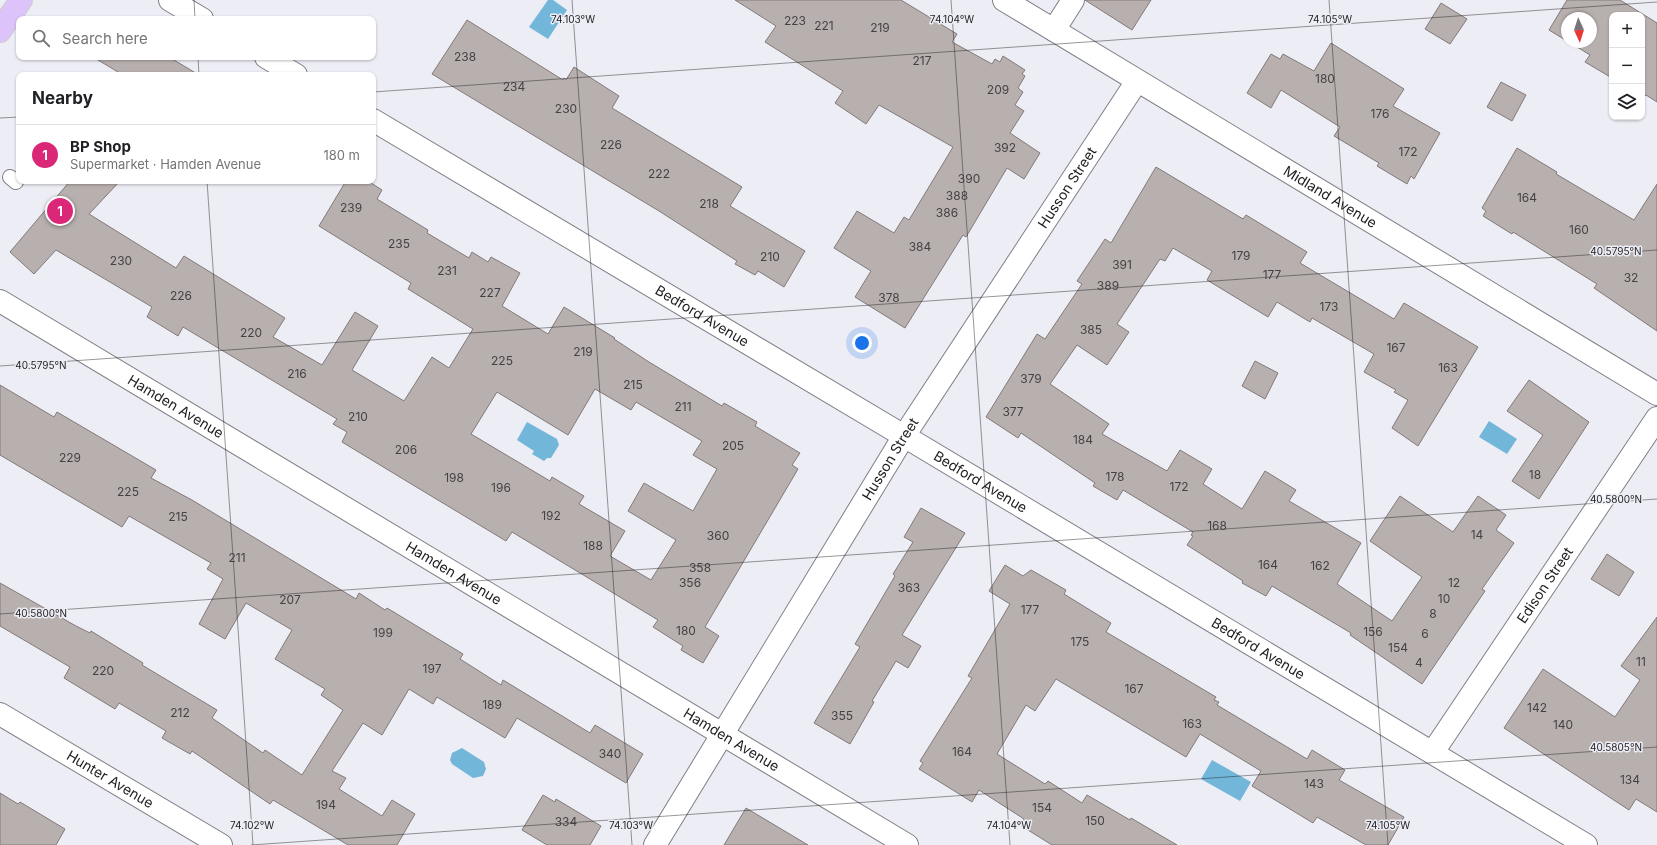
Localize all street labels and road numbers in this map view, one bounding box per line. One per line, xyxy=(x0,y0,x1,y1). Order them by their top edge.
street label: Husson Street xyxy=(1034,143,1100,231)
street label: Midland Avenue xyxy=(1281,162,1380,231)
street label: Bedford Avenue xyxy=(653,281,752,350)
street label: Hamden Avenue xyxy=(125,371,227,441)
street label: Husson Street xyxy=(858,414,922,503)
street label: Bedford Avenue xyxy=(931,447,1030,516)
street label: Hamden Avenue xyxy=(403,537,505,608)
street label: Edison Street xyxy=(1513,543,1576,626)
street label: Bedford Avenue xyxy=(1209,614,1308,683)
street label: Hamden Avenue xyxy=(681,704,783,775)
street label: Hunter Avenue xyxy=(64,747,157,811)

